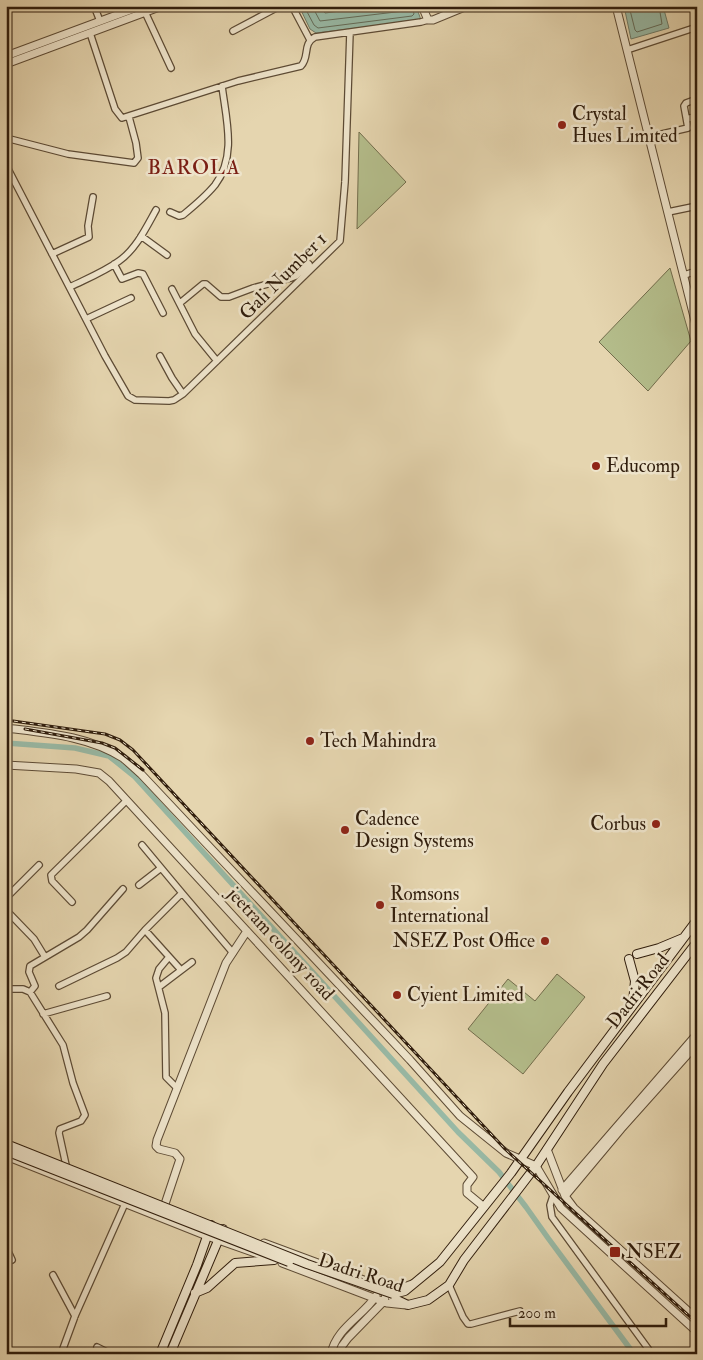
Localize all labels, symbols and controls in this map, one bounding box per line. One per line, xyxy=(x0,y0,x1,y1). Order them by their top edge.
place label: Crystal Hues Limited xyxy=(572,102,678,148)
marker: Crystal Hues Limited xyxy=(556,119,568,131)
district label: BAROLA xyxy=(147,154,241,181)
street label: Gali Number 1 xyxy=(234,227,332,325)
place label: Educomp xyxy=(606,454,680,479)
marker: Educomp xyxy=(590,460,602,472)
place label: Tech Mahindra xyxy=(320,729,437,753)
marker: Tech Mahindra xyxy=(304,735,316,747)
place label: Cadence Design Systems xyxy=(355,807,474,853)
place label: Corbus xyxy=(590,812,646,836)
marker: Corbus xyxy=(650,818,662,830)
marker: Cadence Design Systems xyxy=(339,824,351,836)
street label: jeetram colony road xyxy=(220,880,340,1006)
place label: Romsons International xyxy=(390,882,489,928)
marker: Romsons International xyxy=(374,899,386,911)
place label: NSEZ Post Office xyxy=(393,929,535,953)
marker: NSEZ Post Office xyxy=(539,935,551,947)
street label: Dadri Road xyxy=(601,948,675,1033)
place label: Cyient Limited xyxy=(407,983,524,1007)
marker: Cyient Limited xyxy=(391,989,403,1001)
place label: NSEZ xyxy=(626,1240,682,1264)
marker: NSEZ xyxy=(608,1245,622,1259)
street label: Dadri Road xyxy=(315,1248,407,1298)
scale bar xyxy=(510,1295,667,1327)
text: 200 m xyxy=(518,1304,556,1323)

